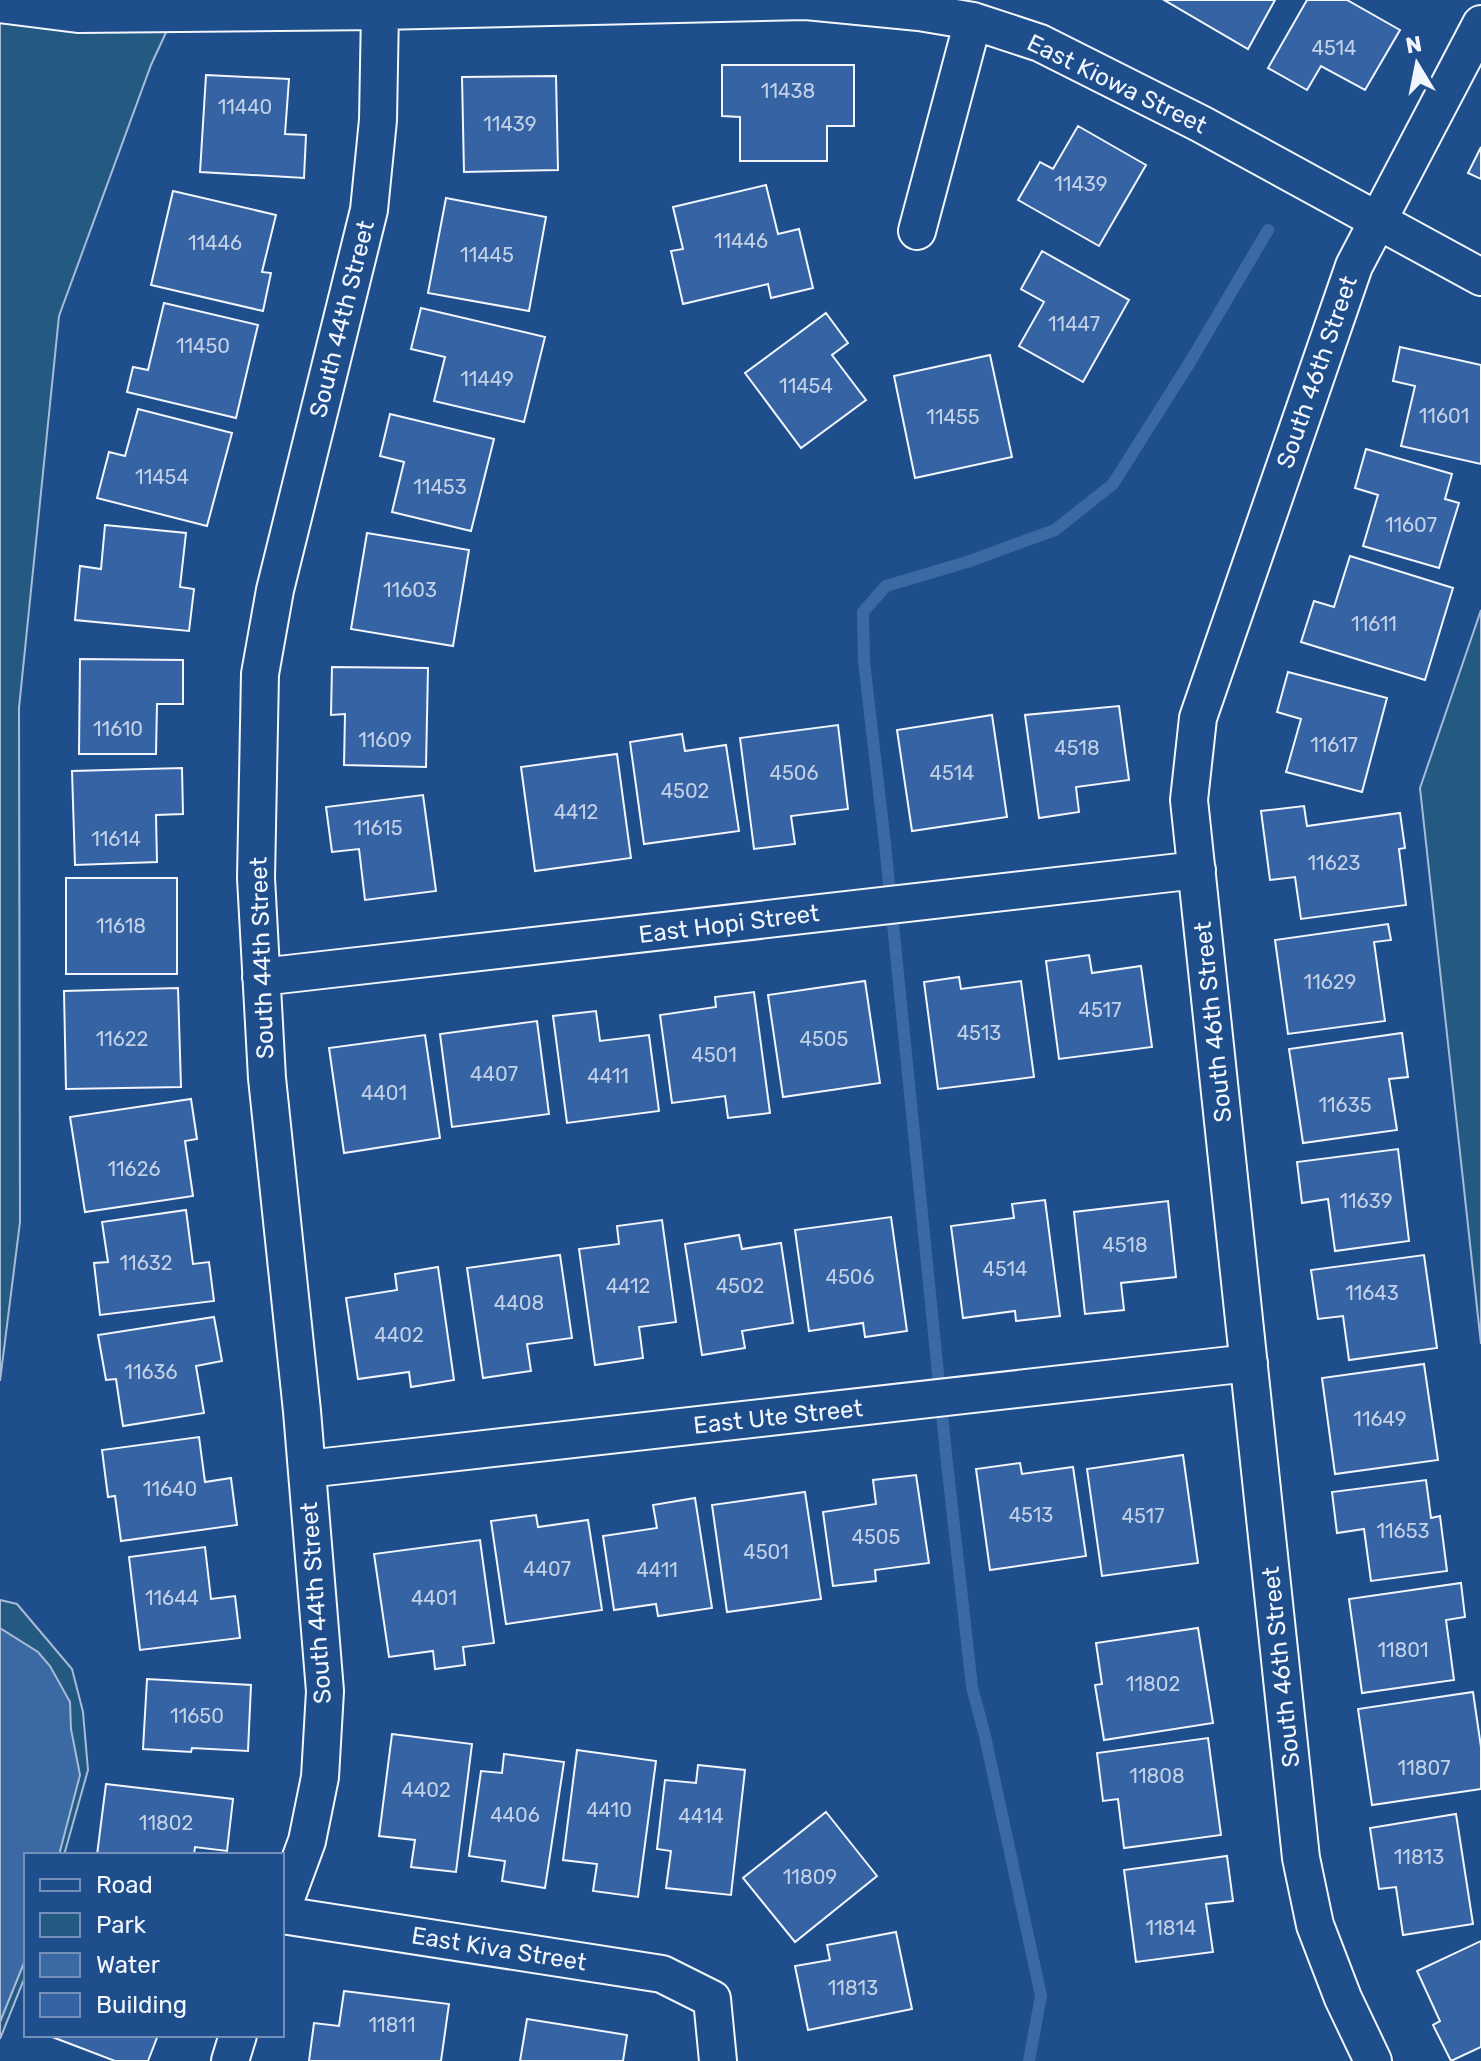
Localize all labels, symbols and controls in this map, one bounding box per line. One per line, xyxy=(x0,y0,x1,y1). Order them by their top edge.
north arrow xyxy=(1377,24,1457,104)
street label: East Kiowa Street xyxy=(1023,28,1211,140)
text: N xyxy=(1403,30,1424,59)
house number: 4514 xyxy=(1312,36,1356,60)
house number: 11438 xyxy=(761,79,815,103)
house number: 11440 xyxy=(218,95,272,119)
house number: 11439 xyxy=(483,112,537,136)
house number: 11439 xyxy=(1054,172,1108,196)
street label: South 44th Street xyxy=(304,218,380,420)
house number: 11446 xyxy=(714,229,768,253)
house number: 11446 xyxy=(188,231,242,255)
house number: 11445 xyxy=(460,243,514,267)
street label: South 46th Street xyxy=(1271,272,1363,472)
house number: 11447 xyxy=(1048,312,1100,336)
house number: 11450 xyxy=(176,334,230,358)
house number: 11449 xyxy=(460,367,514,391)
house number: 11454 xyxy=(779,374,833,398)
house number: 11601 xyxy=(1419,404,1469,428)
house number: 11455 xyxy=(926,405,980,429)
house number: 11454 xyxy=(135,465,189,489)
house number: 11453 xyxy=(413,475,467,499)
house number: 11607 xyxy=(1385,513,1437,537)
house number: 11603 xyxy=(383,578,437,602)
house number: 11611 xyxy=(1351,612,1397,636)
house number: 11610 xyxy=(93,717,143,741)
house number: 11609 xyxy=(358,728,412,752)
house number: 11617 xyxy=(1310,733,1358,757)
house number: 4518 xyxy=(1054,736,1100,760)
house number: 4506 xyxy=(769,761,819,785)
house number: 4514 xyxy=(930,761,974,785)
house number: 4502 xyxy=(661,779,709,803)
house number: 4412 xyxy=(554,800,598,824)
house number: 11615 xyxy=(353,816,403,840)
house number: 11614 xyxy=(91,827,141,851)
house number: 11623 xyxy=(1308,851,1360,875)
street label: South 44th Street xyxy=(244,857,280,1059)
street label: East Hopi Street xyxy=(637,899,821,949)
house number: 11618 xyxy=(96,914,146,938)
street label: South 46th Street xyxy=(1189,920,1237,1124)
house number: 11629 xyxy=(1304,970,1356,994)
house number: 4517 xyxy=(1079,998,1121,1022)
house number: 4513 xyxy=(957,1021,1001,1045)
house number: 11622 xyxy=(96,1027,148,1051)
house number: 4505 xyxy=(800,1027,848,1051)
house number: 4501 xyxy=(691,1043,737,1067)
house number: 4407 xyxy=(470,1062,518,1086)
house number: 4411 xyxy=(587,1064,629,1088)
house number: 4401 xyxy=(361,1081,407,1105)
house number: 11635 xyxy=(1318,1093,1372,1117)
house number: 11626 xyxy=(108,1157,160,1181)
house number: 11639 xyxy=(1339,1189,1393,1213)
house number: 4518 xyxy=(1102,1233,1148,1257)
house number: 11632 xyxy=(120,1251,172,1275)
house number: 4514 xyxy=(983,1257,1027,1281)
house number: 4506 xyxy=(825,1265,875,1289)
house number: 4412 xyxy=(606,1274,650,1298)
house number: 4502 xyxy=(716,1274,764,1298)
house number: 11643 xyxy=(1345,1281,1399,1305)
house number: 4408 xyxy=(494,1291,544,1315)
house number: 4402 xyxy=(374,1323,424,1347)
house number: 11636 xyxy=(124,1360,178,1384)
street label: East Ute Street xyxy=(692,1394,864,1440)
house number: 11649 xyxy=(1353,1407,1407,1431)
house number: 11640 xyxy=(143,1477,197,1501)
street label: South 44th Street xyxy=(295,1501,337,1705)
house number: 4513 xyxy=(1009,1503,1053,1527)
house number: 4517 xyxy=(1122,1504,1164,1528)
house number: 11653 xyxy=(1376,1519,1430,1543)
house number: 4505 xyxy=(852,1525,900,1549)
house number: 4501 xyxy=(743,1540,789,1564)
house number: 4407 xyxy=(523,1557,571,1581)
house number: 4411 xyxy=(636,1558,678,1582)
street label: South 46th Street xyxy=(1257,1565,1305,1769)
house number: 11644 xyxy=(145,1586,199,1610)
house number: 4401 xyxy=(411,1586,457,1610)
house number: 11801 xyxy=(1377,1638,1429,1662)
house number: 11802 xyxy=(1126,1672,1180,1696)
house number: 11650 xyxy=(170,1704,224,1728)
house number: 11807 xyxy=(1398,1756,1450,1780)
house number: 11808 xyxy=(1129,1764,1185,1788)
house number: 4402 xyxy=(401,1778,451,1802)
house number: 4410 xyxy=(586,1798,632,1822)
house number: 4406 xyxy=(490,1803,540,1827)
house number: 4414 xyxy=(678,1804,724,1828)
house number: 11802 xyxy=(139,1811,193,1835)
house number: 11813 xyxy=(1394,1845,1444,1869)
legend xyxy=(24,1853,284,2037)
house number: 11809 xyxy=(783,1865,837,1889)
text: Road xyxy=(96,1871,153,1899)
text: Park xyxy=(96,1911,147,1939)
house number: 11814 xyxy=(1146,1916,1196,1940)
street label: East Kiva Street xyxy=(409,1921,589,1977)
text: Water xyxy=(96,1951,160,1979)
house number: 11813 xyxy=(828,1976,878,2000)
text: Building xyxy=(96,1991,187,2019)
house number: 11811 xyxy=(369,2013,415,2037)

